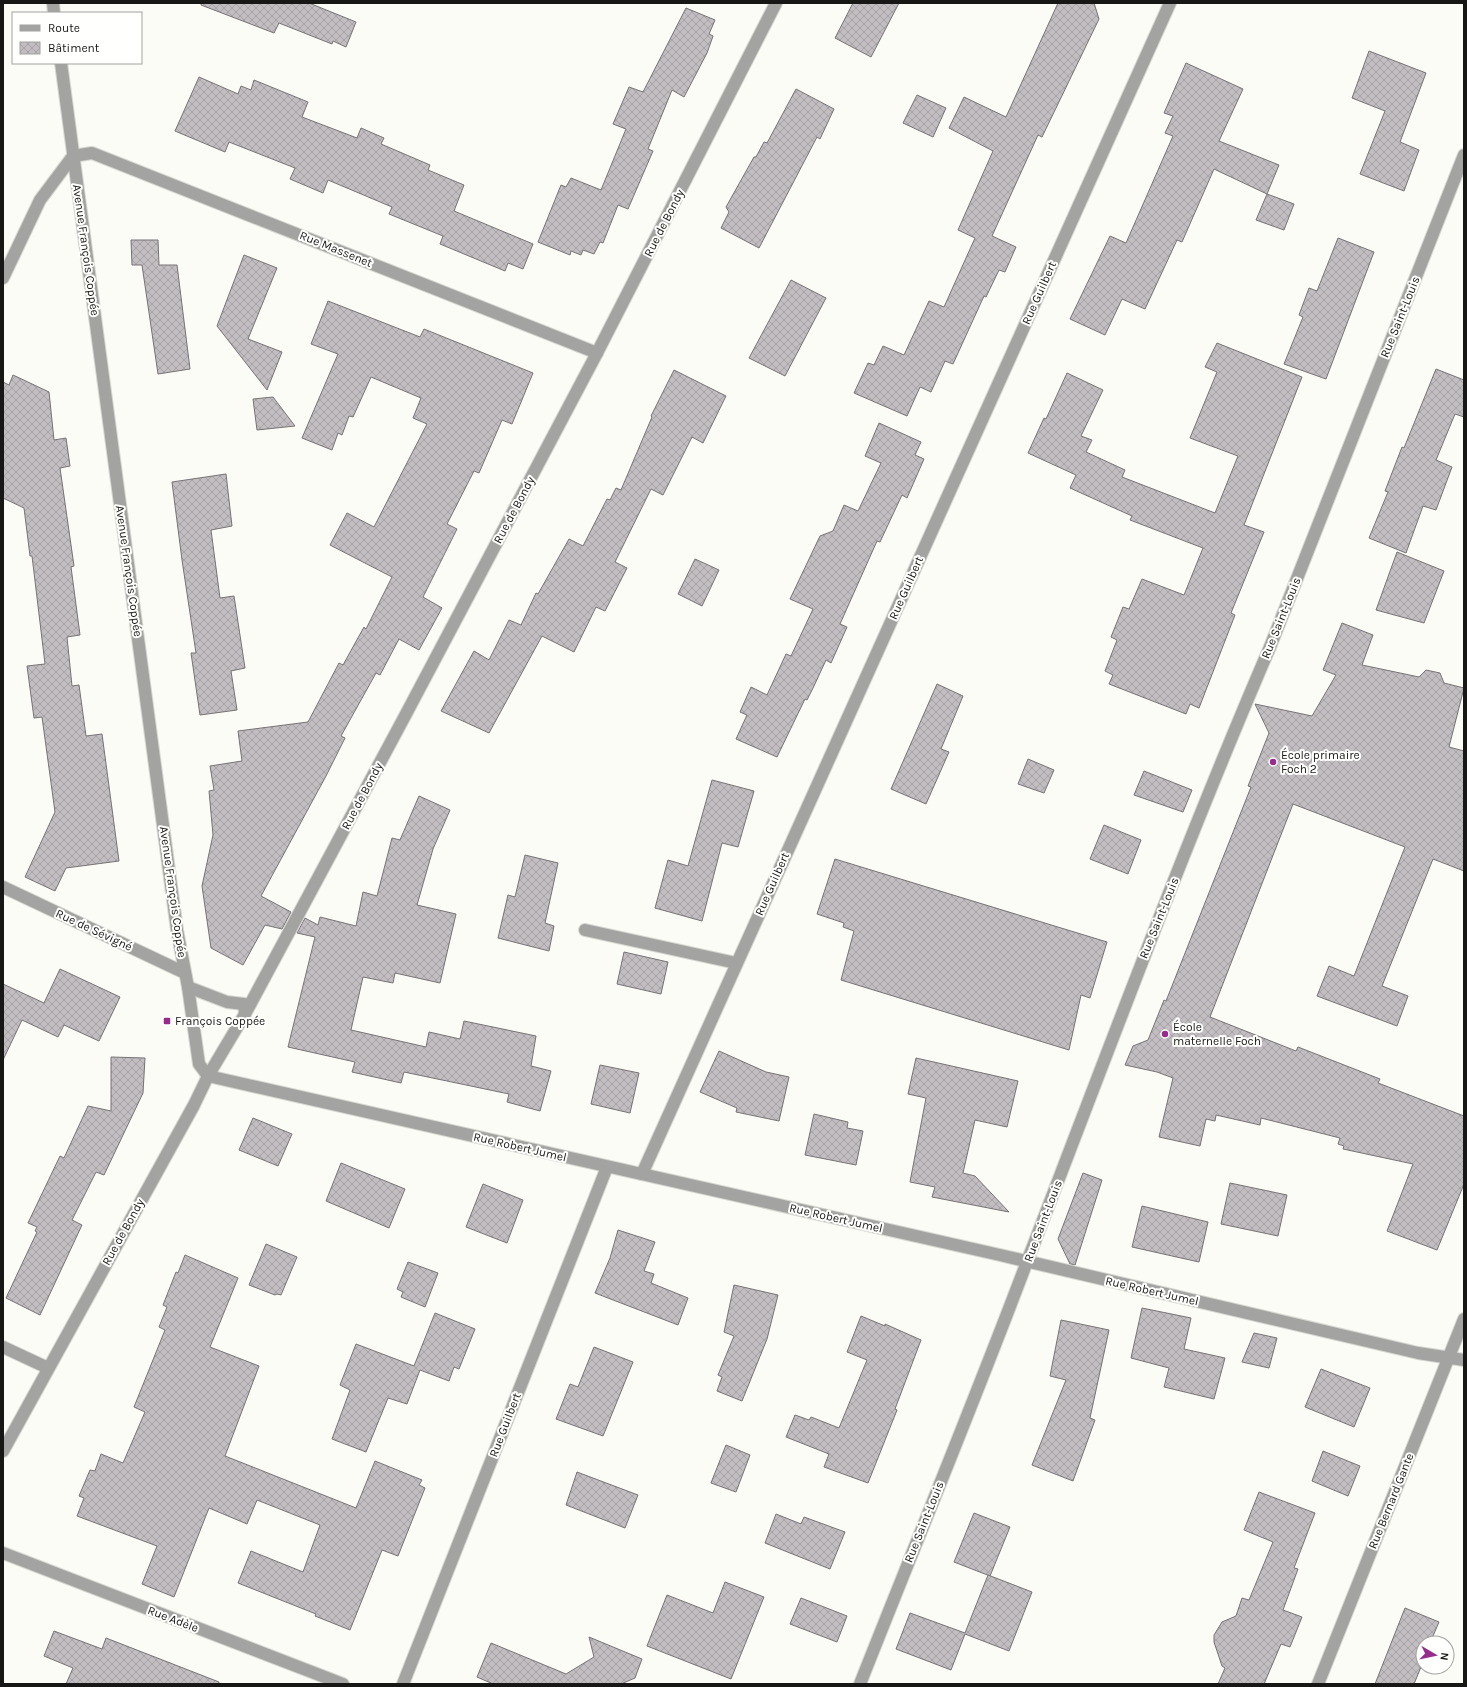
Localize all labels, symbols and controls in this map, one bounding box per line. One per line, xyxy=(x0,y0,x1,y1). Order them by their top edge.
legend xyxy=(12,12,142,64)
text: Route xyxy=(48,21,80,35)
text: Bâtiment xyxy=(48,41,100,55)
street label: Avenue François Coppée xyxy=(70,183,102,317)
street label: Rue de Bondy xyxy=(641,187,687,259)
street label: Rue Massenet xyxy=(298,228,375,270)
street label: Rue Guilbert xyxy=(1019,259,1059,327)
street label: Rue Saint-Louis xyxy=(1377,274,1423,360)
street label: Rue de Bondy xyxy=(491,474,538,546)
street label: Avenue François Coppée xyxy=(113,504,145,638)
street label: Rue Guilbert xyxy=(886,554,926,622)
street label: Rue Saint-Louis xyxy=(1258,575,1304,661)
place label: École primaire Foch 2 xyxy=(1281,747,1360,776)
marker: École primaire Foch 2 xyxy=(1268,757,1278,767)
street label: Rue de Bondy xyxy=(339,760,386,832)
street label: Avenue François Coppée xyxy=(157,825,189,959)
street label: Rue Guilbert xyxy=(752,850,792,918)
street label: Rue Saint-Louis xyxy=(1136,875,1182,961)
street label: Rue de Sévigné xyxy=(53,906,135,954)
place label: François Coppée xyxy=(175,1014,265,1028)
marker: François Coppée xyxy=(162,1016,172,1026)
place label: École maternelle Foch xyxy=(1173,1019,1261,1048)
marker: École maternelle Foch xyxy=(1160,1029,1170,1039)
street label: Rue Robert Jumel xyxy=(472,1129,568,1165)
street label: Rue Saint-Louis xyxy=(1021,1178,1065,1264)
street label: Rue de Bondy xyxy=(99,1196,147,1268)
street label: Rue Robert Jumel xyxy=(788,1200,884,1236)
street label: Rue Robert Jumel xyxy=(1104,1273,1200,1309)
street label: Rue Guilbert xyxy=(486,1390,524,1459)
street label: Rue Bernard Gante xyxy=(1365,1451,1417,1551)
street label: Rue Saint-Louis xyxy=(901,1479,947,1565)
street label: Rue Adèle xyxy=(146,1603,200,1635)
north arrow xyxy=(1415,1635,1455,1675)
text: N xyxy=(1437,1652,1451,1661)

